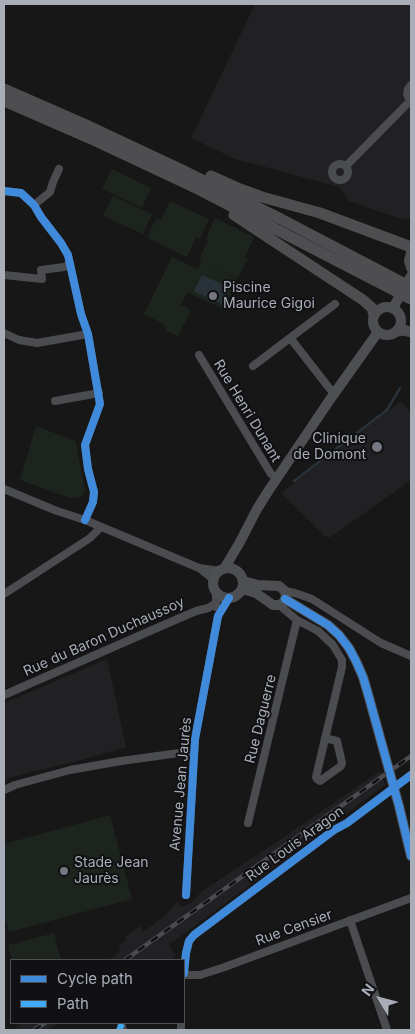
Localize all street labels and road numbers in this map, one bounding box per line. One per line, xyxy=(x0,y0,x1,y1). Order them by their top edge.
street label: Rue Henri Dunant xyxy=(210,357,284,465)
street label: Rue du Baron Duchaussoy xyxy=(21,594,187,680)
street label: Rue Daguerre xyxy=(242,673,280,765)
street label: Avenue Jean Jaurès xyxy=(167,716,195,852)
street label: Rue Louis Aragon xyxy=(243,803,347,885)
street label: Rue Censier xyxy=(253,906,335,950)

